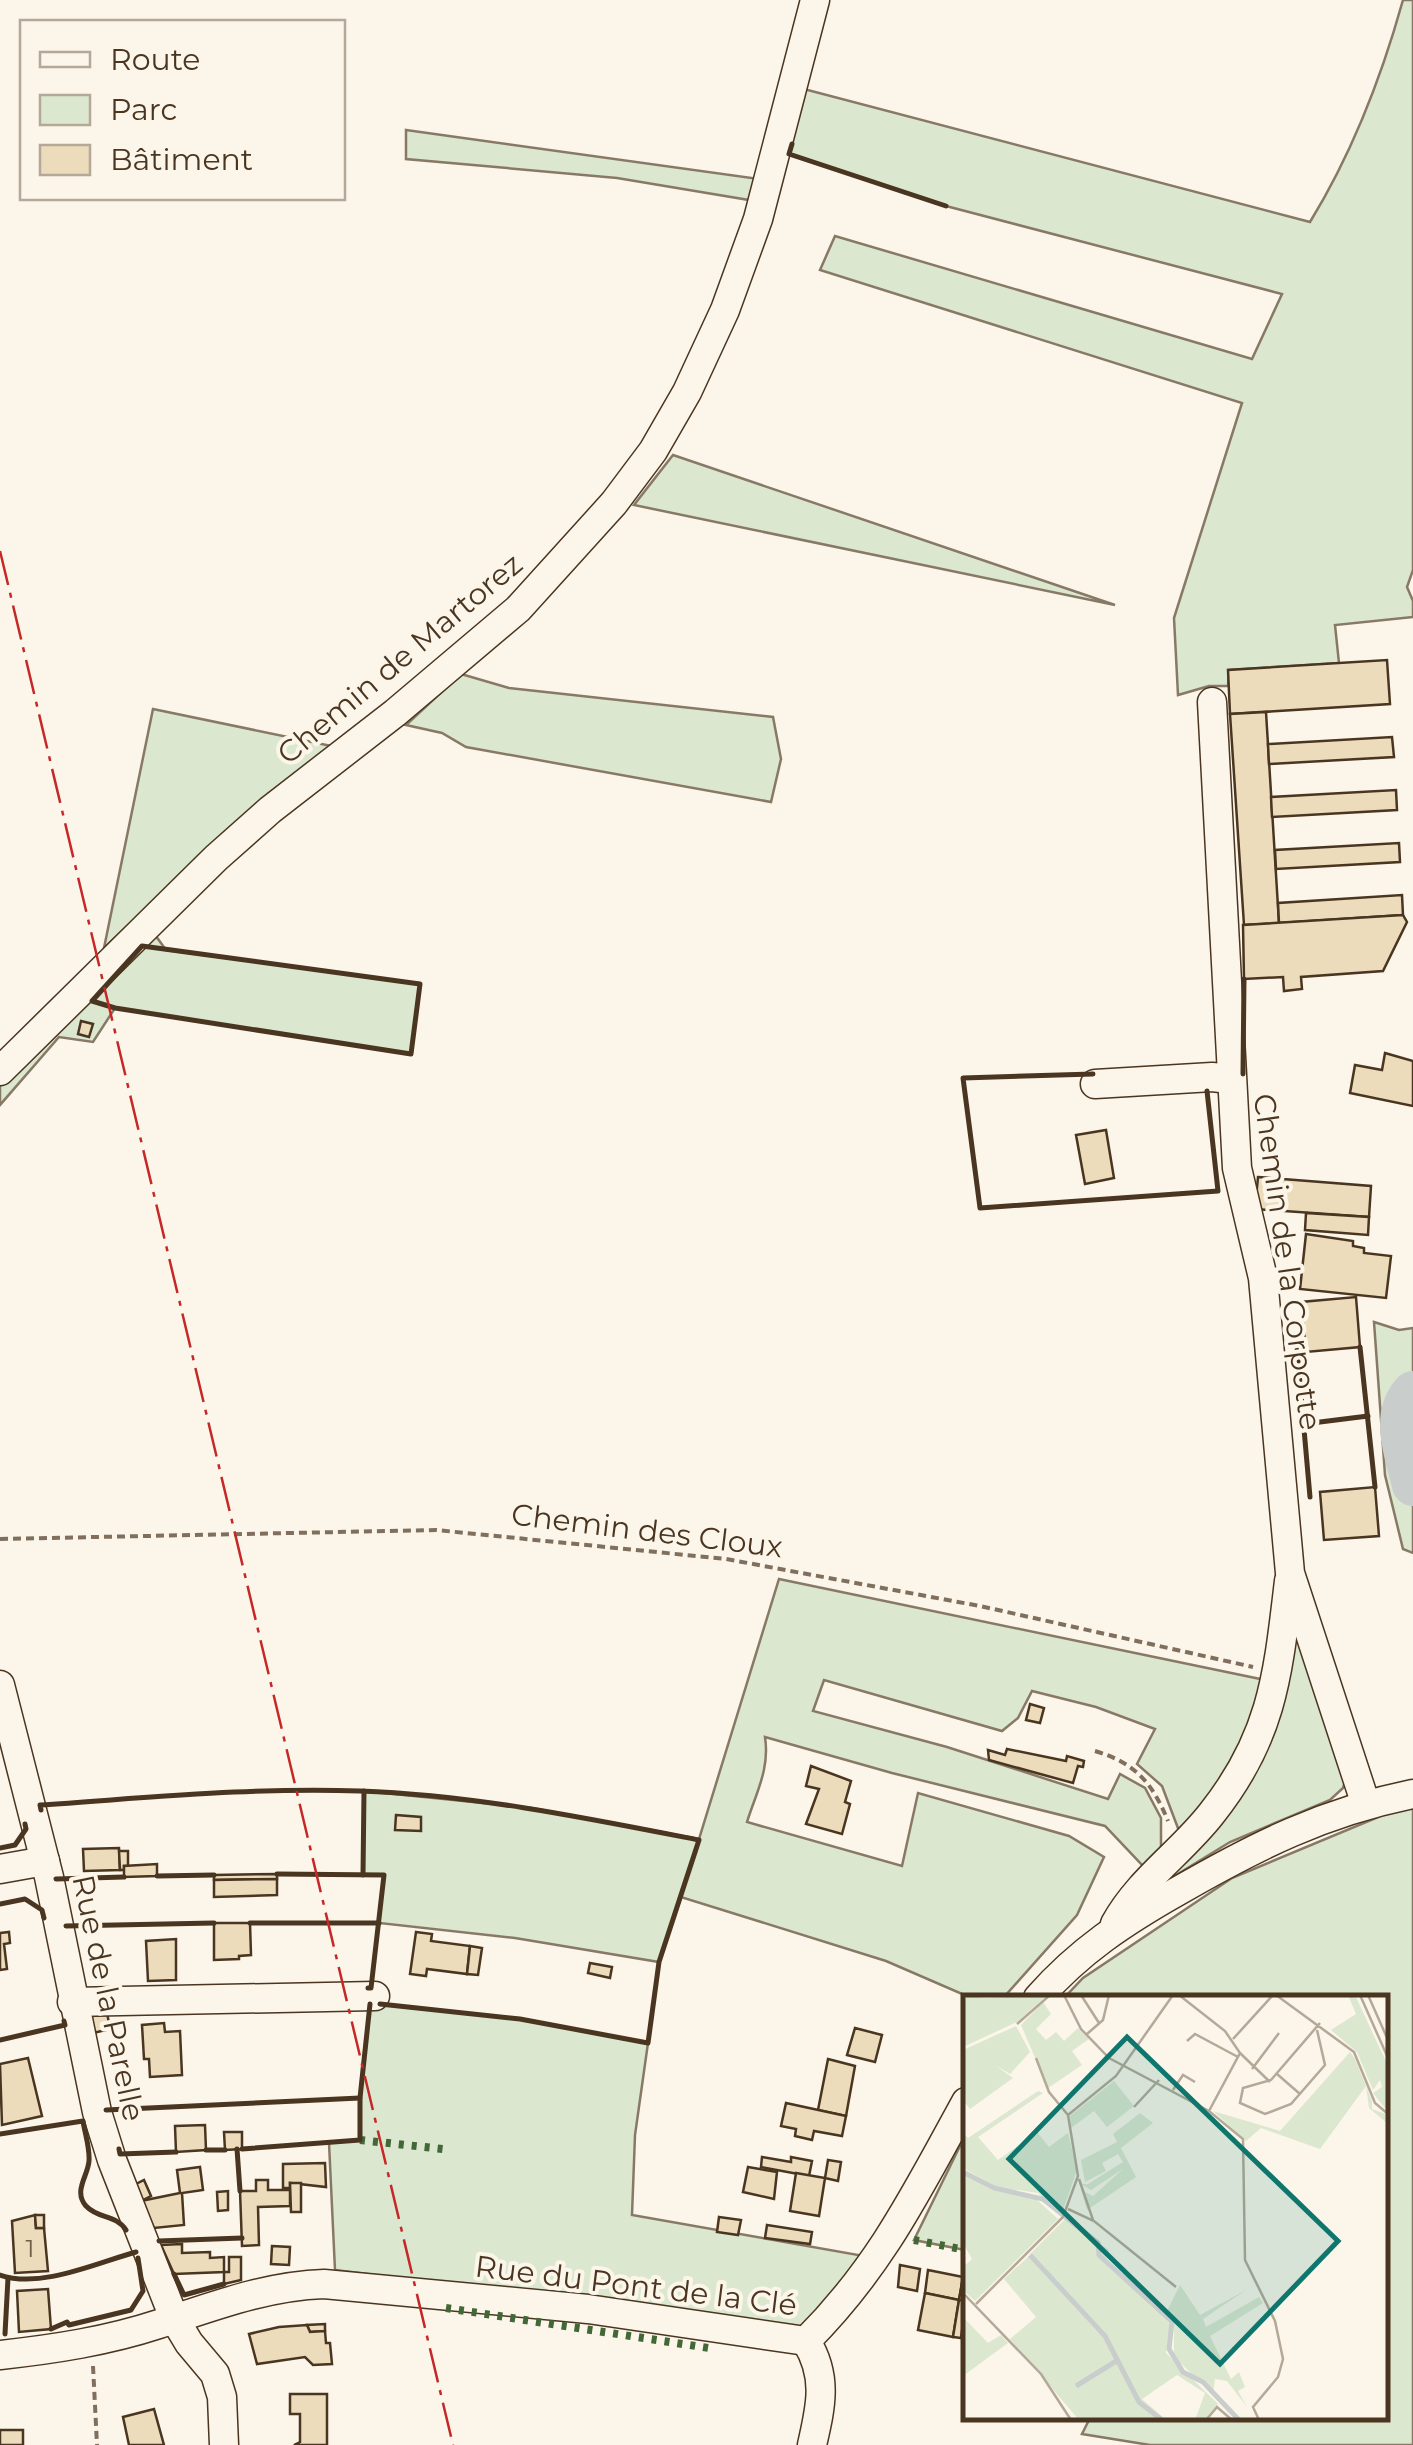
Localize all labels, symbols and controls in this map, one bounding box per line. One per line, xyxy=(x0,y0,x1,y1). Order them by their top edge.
legend xyxy=(20,20,345,200)
text: Route xyxy=(110,41,200,78)
text: Parc xyxy=(110,91,177,128)
text: Bâtiment xyxy=(110,141,253,178)
street label: Chemin de Martorez xyxy=(270,545,530,772)
street label: Chemin de la Corpotte xyxy=(1246,1091,1329,1433)
street label: Chemin des Cloux xyxy=(509,1496,785,1566)
street label: Rue de la Parelle xyxy=(64,1871,153,2124)
inset map xyxy=(963,1995,1388,2420)
house number: 1 xyxy=(25,2233,35,2263)
street label: Rue du Pont de la Clé xyxy=(473,2247,799,2324)

